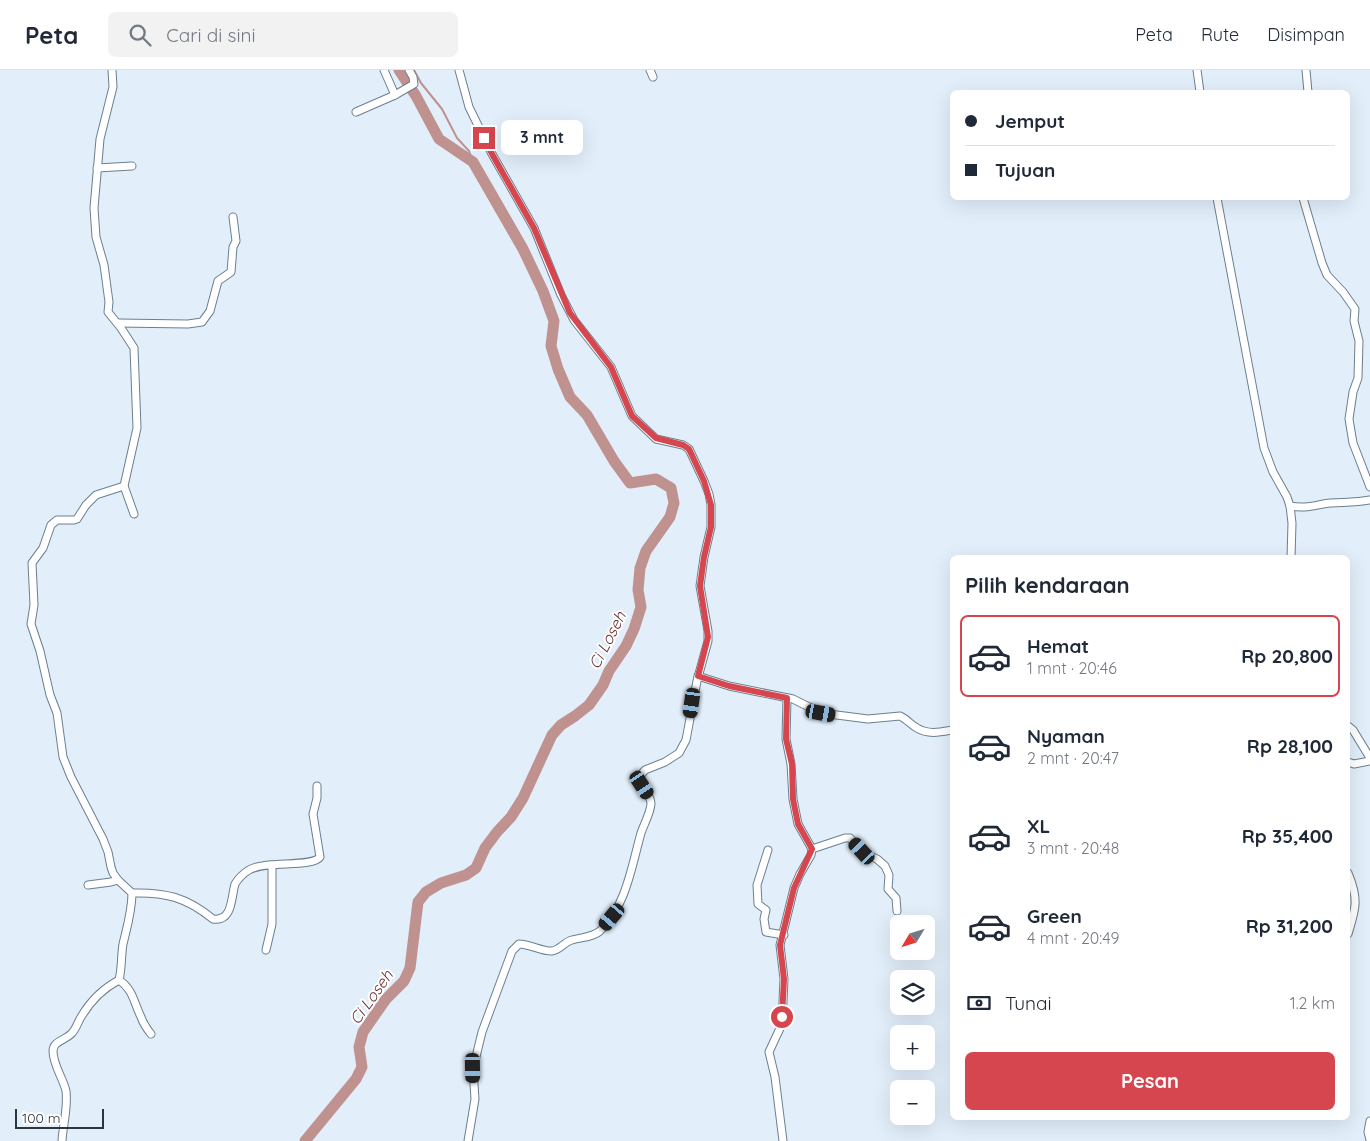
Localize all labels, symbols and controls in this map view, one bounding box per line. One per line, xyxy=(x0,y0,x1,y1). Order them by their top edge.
search box xyxy=(108,12,458,57)
text: Peta xyxy=(25,20,78,50)
icon: search xyxy=(126,21,154,49)
text: Cari di sini xyxy=(166,23,256,47)
text: Peta xyxy=(1135,23,1173,46)
text: Rute xyxy=(1201,23,1239,46)
text: Disimpan xyxy=(1267,23,1345,46)
text: Jemput xyxy=(995,109,1065,133)
callout: 3 mnt xyxy=(502,120,584,156)
route end xyxy=(473,127,495,149)
text: 3 mnt xyxy=(520,127,564,147)
text: Tujuan xyxy=(995,158,1055,182)
text: Pilih kendaraan xyxy=(965,571,1130,599)
water label: Ci Loseh xyxy=(584,607,630,672)
icon: car xyxy=(967,634,1012,679)
text: Hemat xyxy=(1027,634,1089,658)
text: Rp 20,800 xyxy=(1241,644,1333,668)
text: 1 mnt · 20:46 xyxy=(1027,658,1117,678)
car xyxy=(682,687,701,719)
car xyxy=(804,703,837,723)
icon: car xyxy=(967,724,1012,769)
text: Nyaman xyxy=(1027,724,1105,748)
text: Rp 28,100 xyxy=(1247,734,1333,758)
text: 2 mnt · 20:47 xyxy=(1027,748,1119,768)
car xyxy=(627,768,656,802)
icon: car xyxy=(967,814,1012,859)
text: XL xyxy=(1027,814,1050,838)
text: Rp 35,400 xyxy=(1242,824,1333,848)
car xyxy=(846,835,877,867)
text: 3 mnt · 20:48 xyxy=(1027,838,1119,858)
car xyxy=(596,901,627,933)
icon: car xyxy=(967,904,1012,949)
text: Green xyxy=(1027,904,1082,928)
text: Rp 31,200 xyxy=(1246,914,1333,938)
north arrow xyxy=(890,915,935,960)
map controls xyxy=(890,915,935,1125)
text: 4 mnt · 20:49 xyxy=(1027,928,1119,948)
water label: Ci Loseh xyxy=(345,965,398,1028)
button: layers xyxy=(890,970,935,1015)
icon: cash xyxy=(965,989,993,1017)
text: Tunai xyxy=(1005,991,1052,1015)
text: 1.2 km xyxy=(1290,993,1335,1013)
route start xyxy=(771,1006,793,1028)
button: + xyxy=(890,1025,935,1070)
button: Pesan xyxy=(965,1052,1335,1110)
car xyxy=(465,1053,480,1083)
button: − xyxy=(890,1080,935,1125)
scale bar xyxy=(15,1106,104,1129)
text: 100 m xyxy=(22,1109,60,1127)

